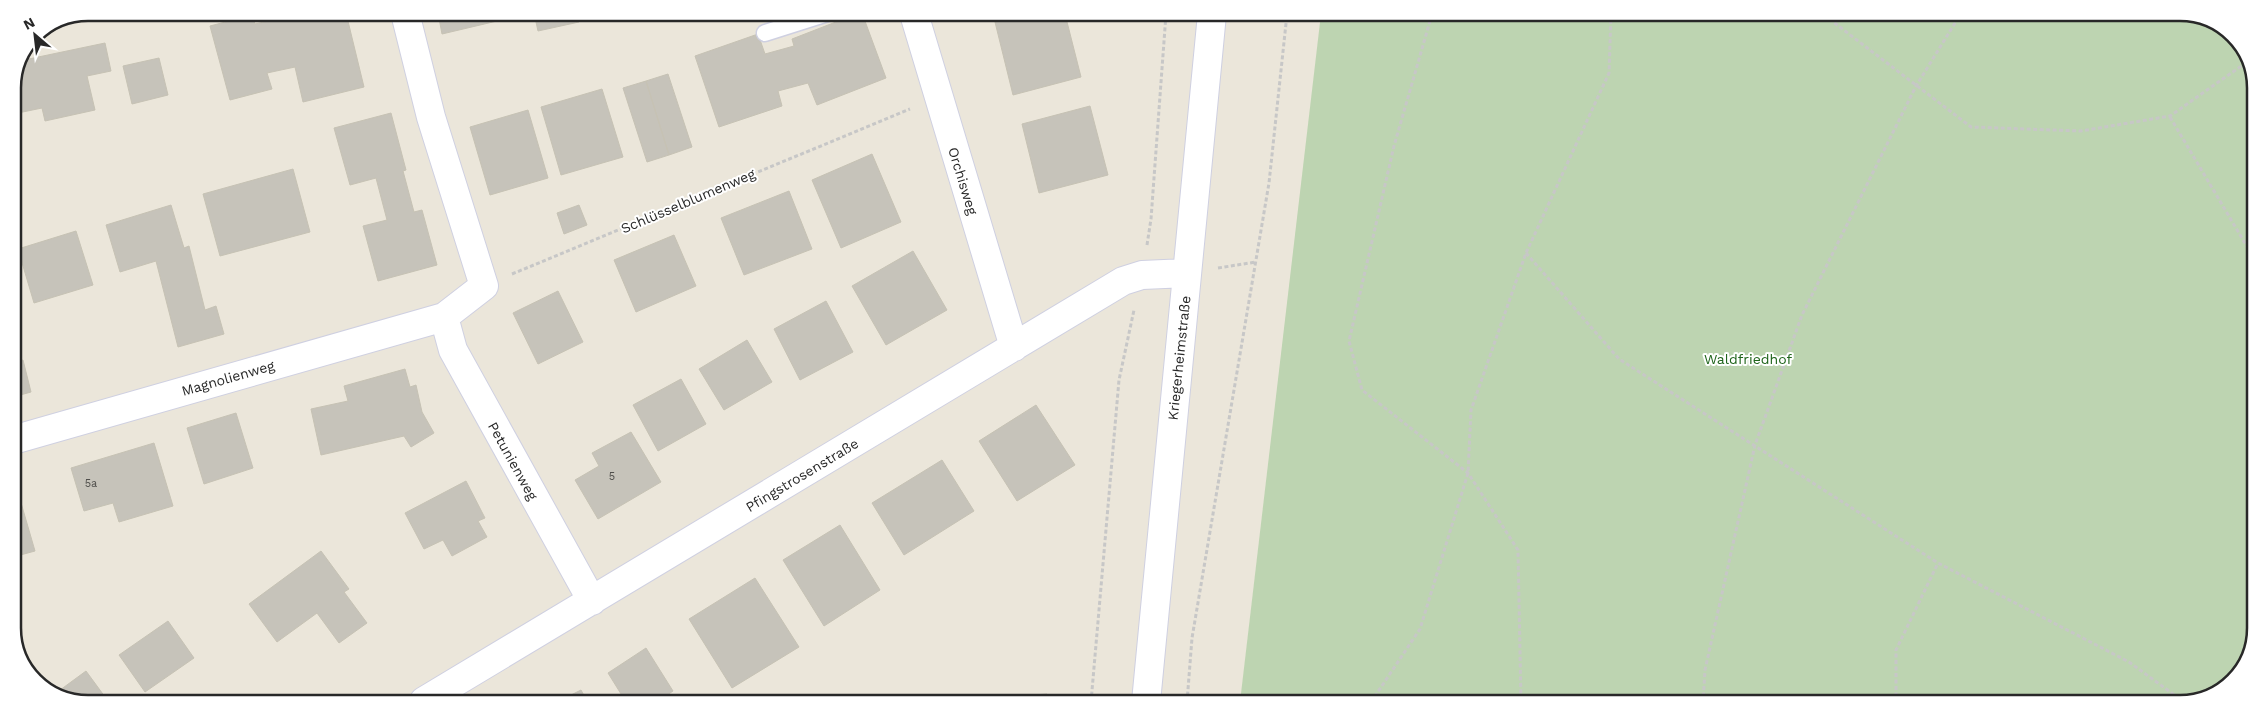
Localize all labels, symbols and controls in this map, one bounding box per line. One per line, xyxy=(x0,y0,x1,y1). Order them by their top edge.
north arrow xyxy=(10,10,60,60)
text: N xyxy=(21,14,37,33)
street label: Orchisweg xyxy=(945,145,981,217)
street label: Schlüsselblumenweg xyxy=(619,165,758,237)
street label: Kriegerheimstraße xyxy=(1165,295,1193,421)
park label: Waldfriedhof xyxy=(1704,351,1793,367)
street label: Magnolienweg xyxy=(180,357,277,399)
street label: Petunienweg xyxy=(485,419,541,503)
street label: Pfingstrosenstraße xyxy=(743,435,861,515)
house number: 5 xyxy=(609,470,615,483)
house number: 5a xyxy=(85,477,97,490)

